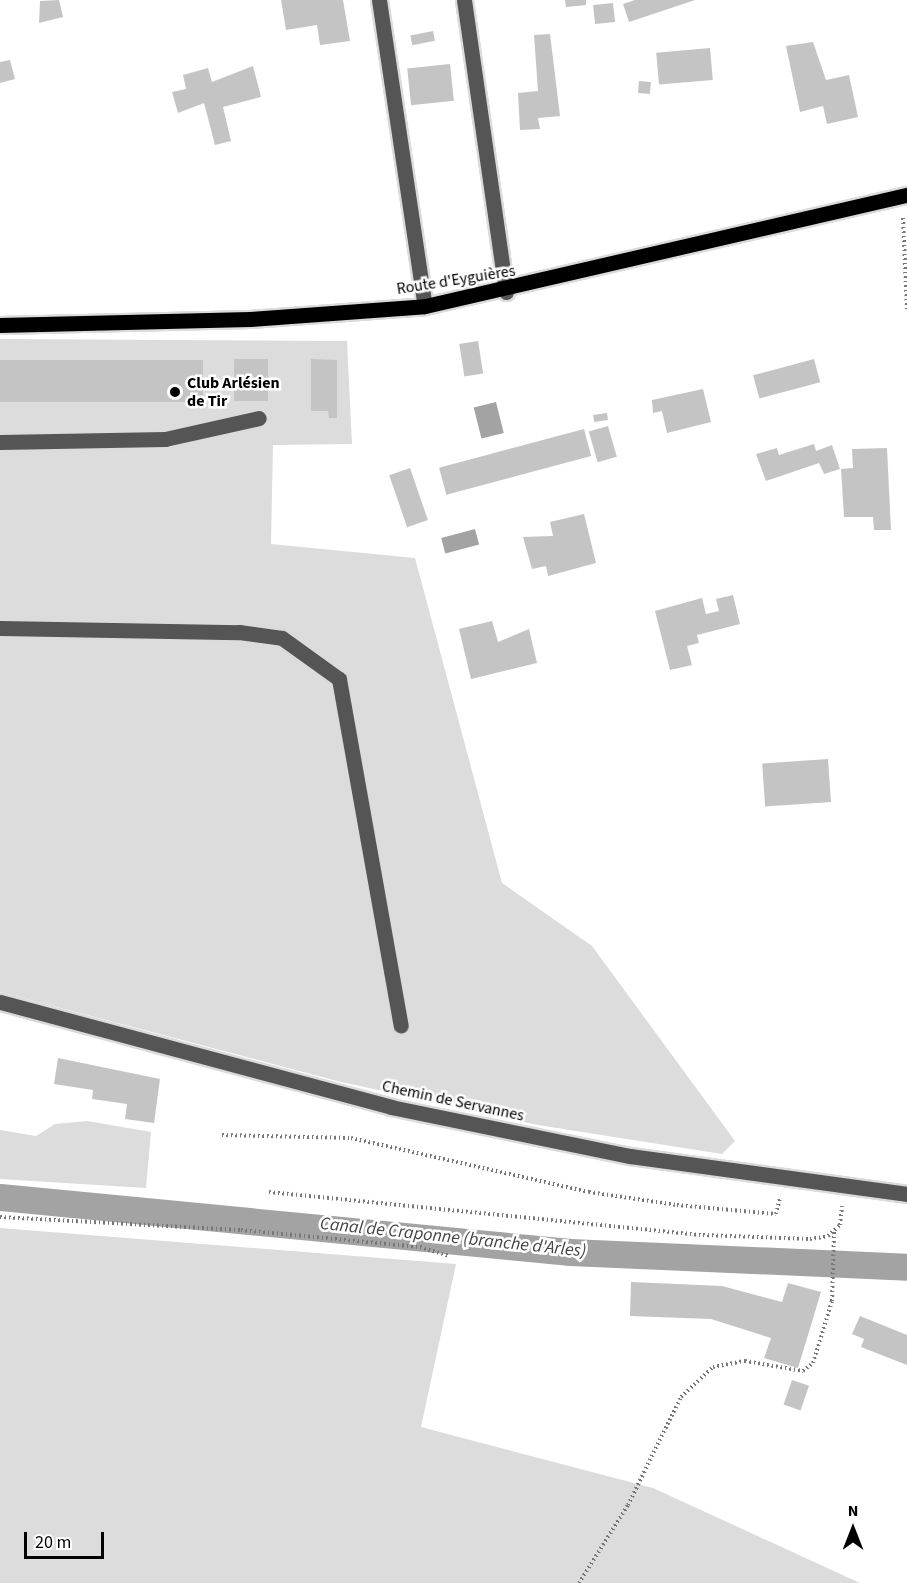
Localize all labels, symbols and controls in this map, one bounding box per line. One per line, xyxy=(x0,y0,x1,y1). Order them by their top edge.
street label: Route d'Eyguières xyxy=(395,261,517,299)
place label: Club Arlésien de Tir xyxy=(187,373,280,411)
marker: Club Arlésien de Tir xyxy=(168,385,182,399)
street label: Chemin de Servannes xyxy=(380,1077,526,1125)
water label: Canal de Craponne (branche d'Arles) xyxy=(319,1213,587,1263)
north arrow xyxy=(823,1499,883,1559)
text: N xyxy=(848,1500,858,1522)
scale bar xyxy=(27,1520,106,1558)
text: 20 m xyxy=(35,1530,71,1555)

